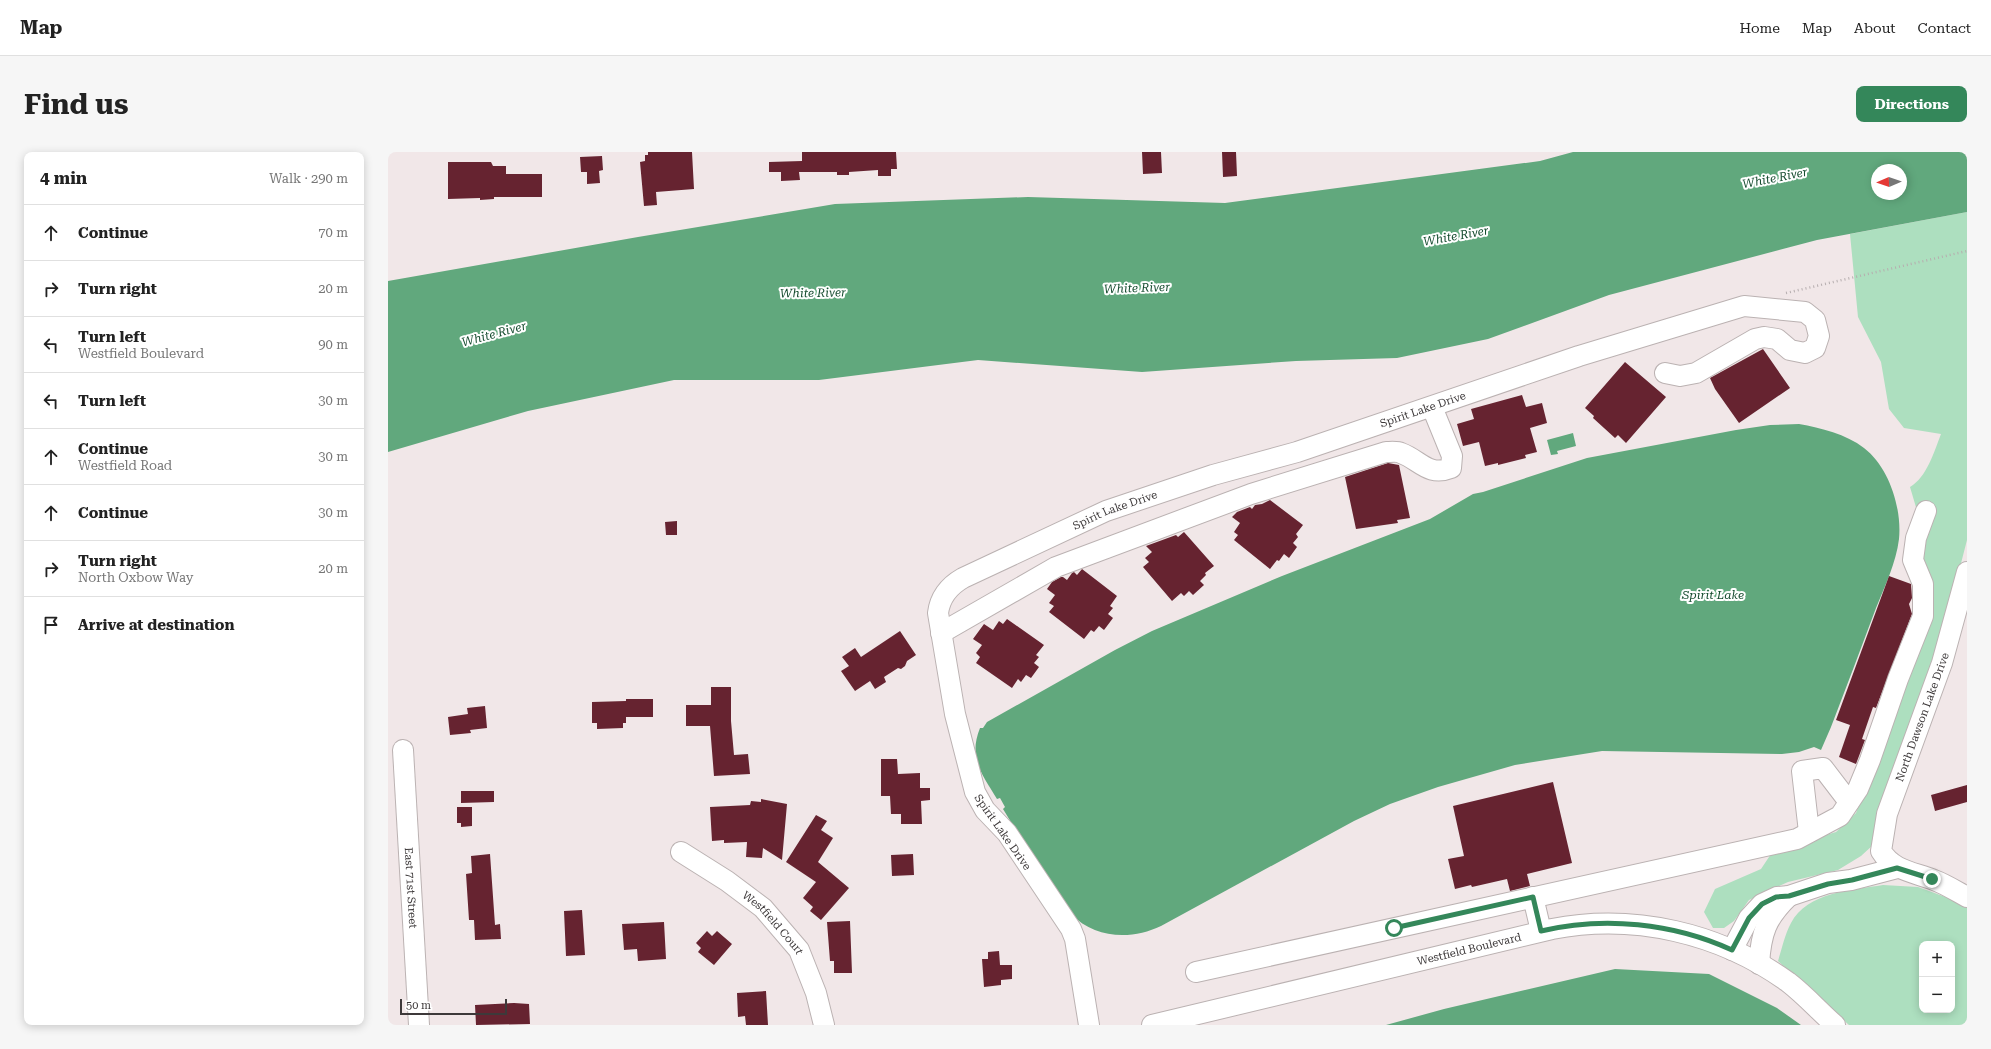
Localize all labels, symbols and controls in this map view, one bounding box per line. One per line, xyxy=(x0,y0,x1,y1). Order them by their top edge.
text: Map xyxy=(20,16,62,39)
text: Home xyxy=(1739,20,1780,36)
text: Map xyxy=(1802,20,1832,36)
text: About xyxy=(1854,20,1896,36)
text: Contact xyxy=(1918,20,1971,36)
button: Directions xyxy=(1856,86,1967,122)
text: Find us xyxy=(24,88,128,121)
north arrow xyxy=(1871,164,1907,200)
water label: White River xyxy=(1741,165,1809,191)
text: 4 min xyxy=(40,168,87,188)
text: Walk · 290 m xyxy=(269,171,348,186)
icon: ahead xyxy=(40,222,62,244)
water label: White River xyxy=(1422,223,1490,249)
text: Continue xyxy=(78,224,148,242)
text: 70 m xyxy=(318,225,348,240)
icon: right xyxy=(40,278,62,300)
text: Turn right xyxy=(78,280,157,298)
water label: White River xyxy=(1104,280,1170,296)
text: 20 m xyxy=(318,281,348,296)
water label: White River xyxy=(780,285,846,301)
water label: White River xyxy=(460,319,528,349)
text: Turn left xyxy=(78,328,146,346)
icon: left xyxy=(40,334,62,356)
text: 90 m xyxy=(318,337,348,352)
text: Westfield Boulevard xyxy=(78,346,204,361)
street label: Spirit Lake Drive xyxy=(1378,389,1467,430)
icon: left xyxy=(40,390,62,412)
text: Turn left xyxy=(78,392,146,410)
text: 30 m xyxy=(318,393,348,408)
text: Continue xyxy=(78,440,148,458)
icon: ahead xyxy=(40,446,62,468)
text: 30 m xyxy=(318,449,348,464)
text: Westfield Road xyxy=(78,458,172,473)
street label: Spirit Lake Drive xyxy=(1071,488,1159,533)
icon: ahead xyxy=(40,502,62,524)
text: Continue xyxy=(78,504,148,522)
text: 30 m xyxy=(318,505,348,520)
text: Turn right xyxy=(78,552,157,570)
icon: right xyxy=(40,558,62,580)
text: 20 m xyxy=(318,561,348,576)
text: North Oxbow Way xyxy=(78,570,193,585)
water label: Spirit Lake xyxy=(1681,588,1744,602)
icon: arrive xyxy=(40,614,62,636)
text: Arrive at destination xyxy=(78,616,234,634)
street label: North Dawson Lake Drive xyxy=(1893,651,1952,783)
street label: Spirit Lake Drive xyxy=(972,792,1034,873)
street label: East 71st Street xyxy=(402,847,419,929)
route end xyxy=(1923,870,1941,888)
street label: Westfield Court xyxy=(740,889,806,956)
route start xyxy=(1385,919,1403,937)
street label: Westfield Boulevard xyxy=(1416,931,1523,968)
map controls xyxy=(1919,941,1955,1013)
button: + xyxy=(1919,941,1955,977)
button: − xyxy=(1919,977,1955,1013)
scale bar xyxy=(400,997,507,1016)
text: 50 m xyxy=(406,999,431,1012)

